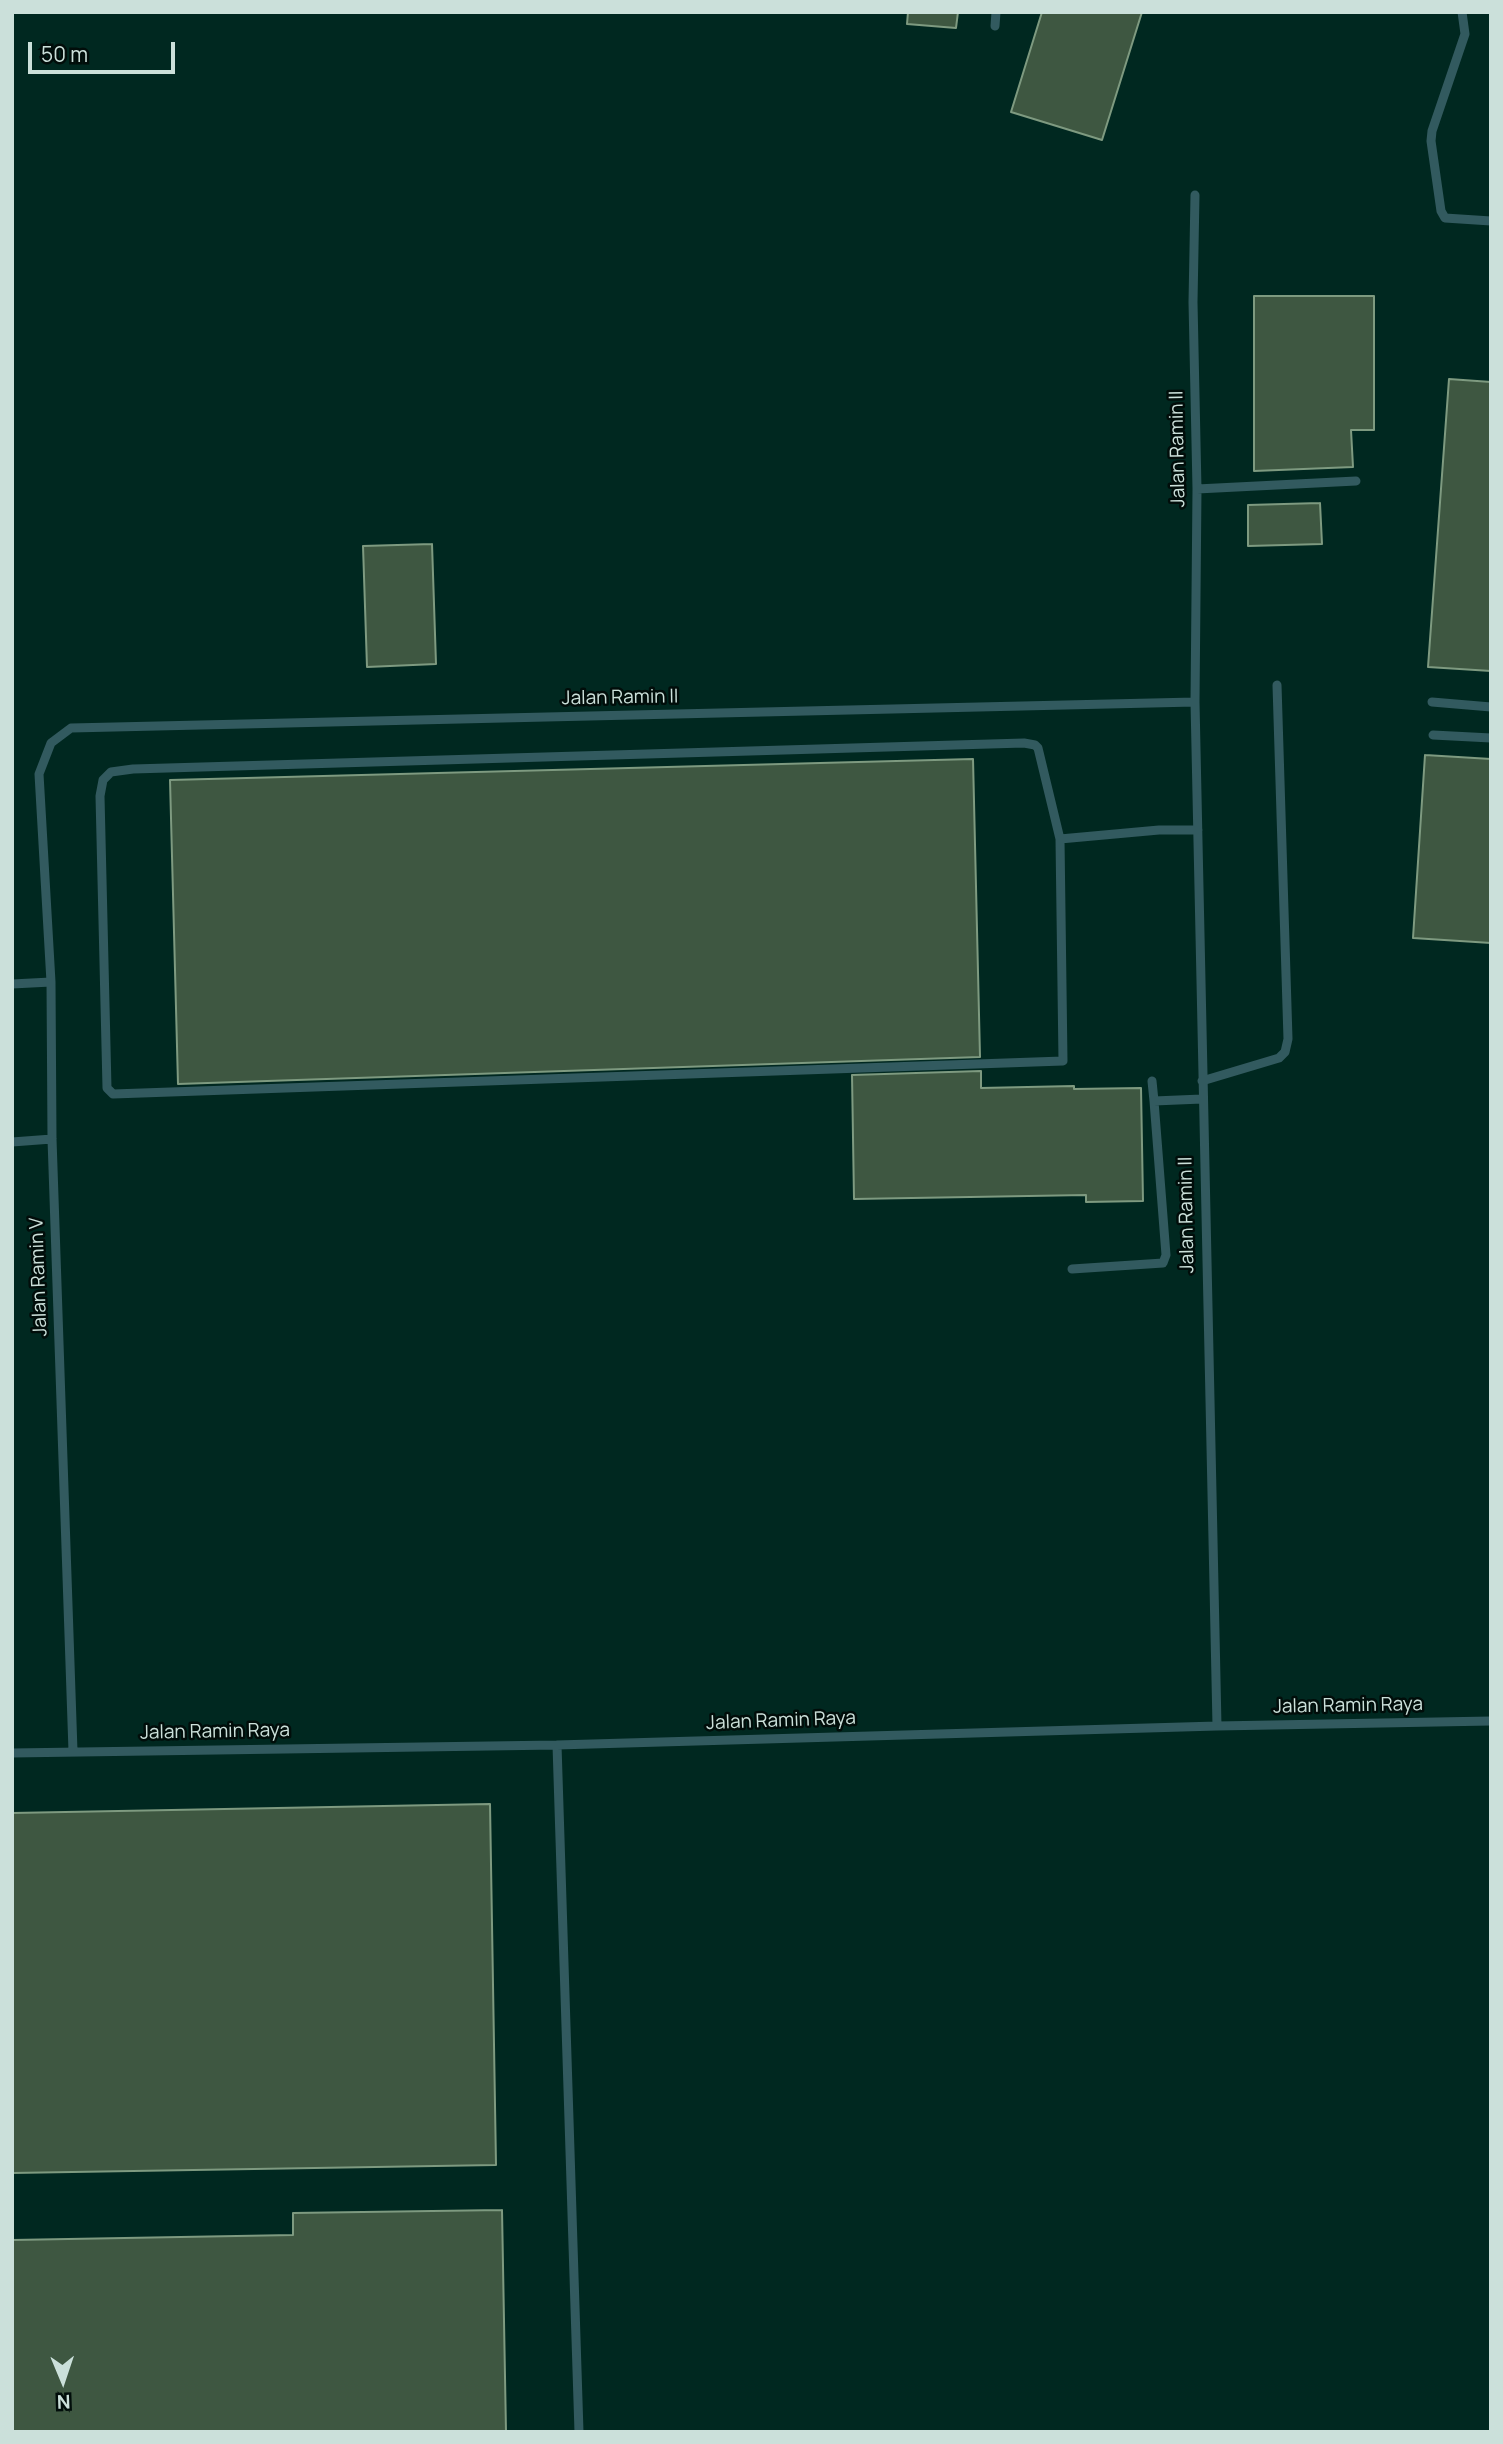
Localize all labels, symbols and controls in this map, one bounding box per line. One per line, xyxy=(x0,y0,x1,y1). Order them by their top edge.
scale bar xyxy=(32,28,178,72)
text: 50 m xyxy=(41,40,88,68)
street label: Jalan Ramin II xyxy=(1166,391,1190,507)
street label: Jalan Ramin II xyxy=(562,686,678,710)
street label: Jalan Ramin II xyxy=(1175,1157,1199,1273)
street label: Jalan Ramin V xyxy=(26,1217,52,1337)
street label: Jalan Ramin Raya xyxy=(1273,1693,1423,1719)
street label: Jalan Ramin Raya xyxy=(706,1707,856,1735)
street label: Jalan Ramin Raya xyxy=(140,1719,290,1745)
north arrow xyxy=(28,2346,98,2416)
text: N xyxy=(56,2389,71,2415)

